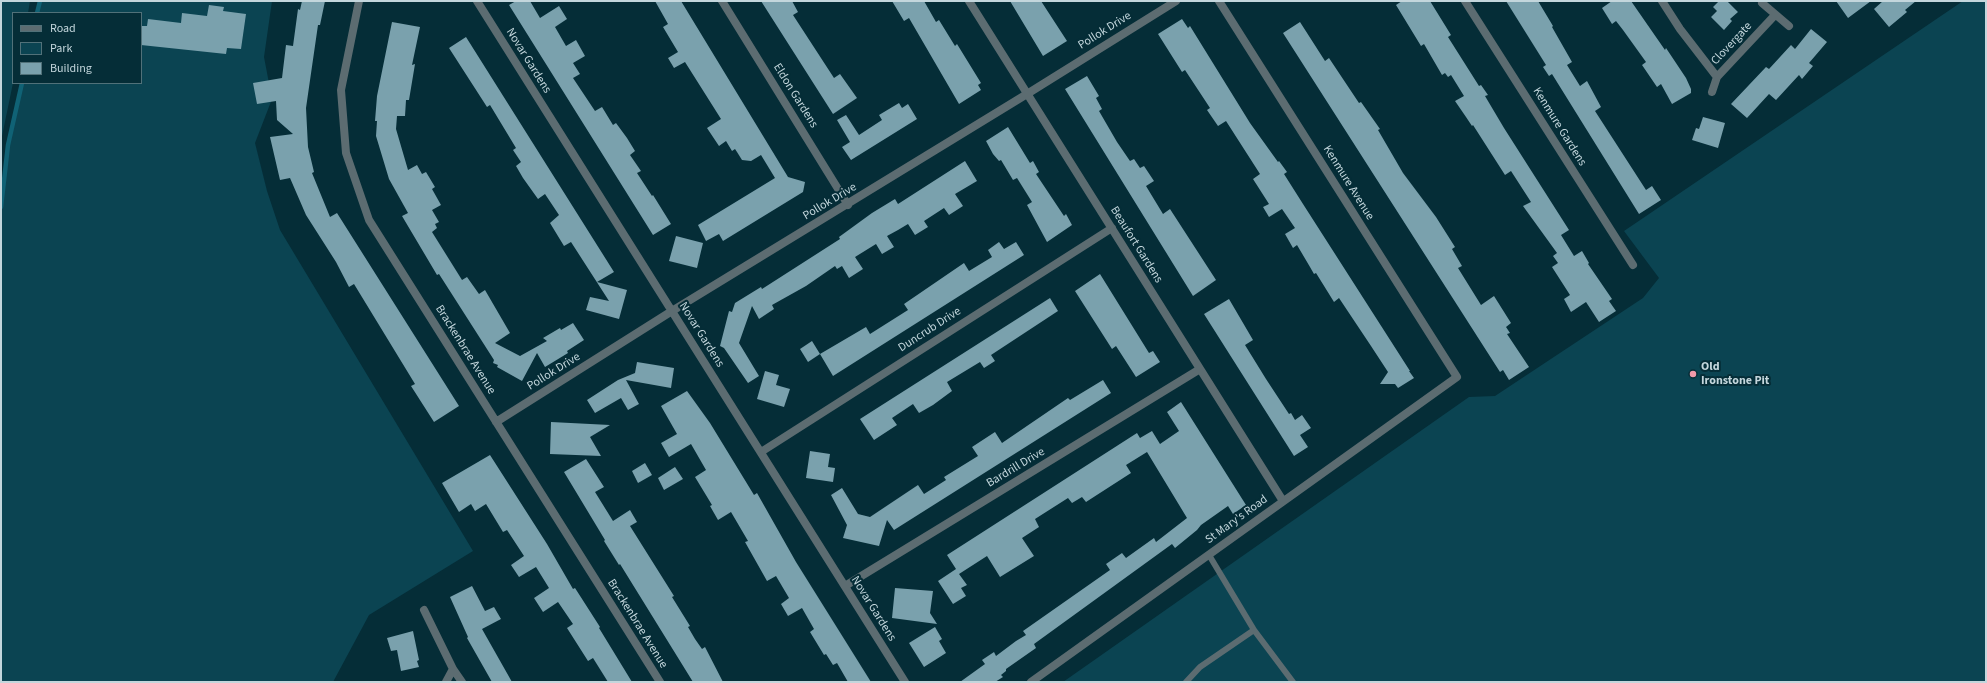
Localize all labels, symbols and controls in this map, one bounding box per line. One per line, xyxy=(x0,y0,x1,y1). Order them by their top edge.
street label: Pollok Drive xyxy=(1076,9,1134,53)
legend xyxy=(12,12,142,84)
text: Road xyxy=(50,20,76,37)
street label: Clovergate xyxy=(1708,20,1756,68)
street label: Novar Gardens xyxy=(502,26,554,96)
text: Park xyxy=(50,40,72,57)
text: Building xyxy=(50,60,92,77)
street label: Eldon Gardens xyxy=(769,61,821,131)
street label: Kenmure Gardens xyxy=(1529,85,1589,169)
street label: Kenmure Avenue xyxy=(1319,143,1377,223)
street label: Pollok Drive xyxy=(801,180,859,224)
street label: Beaufort Gardens xyxy=(1107,204,1165,286)
street label: Novar Gardens xyxy=(675,300,727,370)
street label: Brackenbrae Avenue xyxy=(432,303,498,397)
street label: Duncrub Drive xyxy=(896,304,964,356)
street label: Pollok Drive xyxy=(525,350,583,394)
place label: Old Ironstone Pit xyxy=(1701,360,1769,388)
marker: Old Ironstone Pit xyxy=(1688,369,1698,379)
street label: Bardrill Drive xyxy=(984,445,1048,491)
street label: St Mary's Road xyxy=(1203,493,1271,547)
street label: Novar Gardens xyxy=(847,574,899,644)
street label: Brackenbrae Avenue xyxy=(604,577,670,671)

